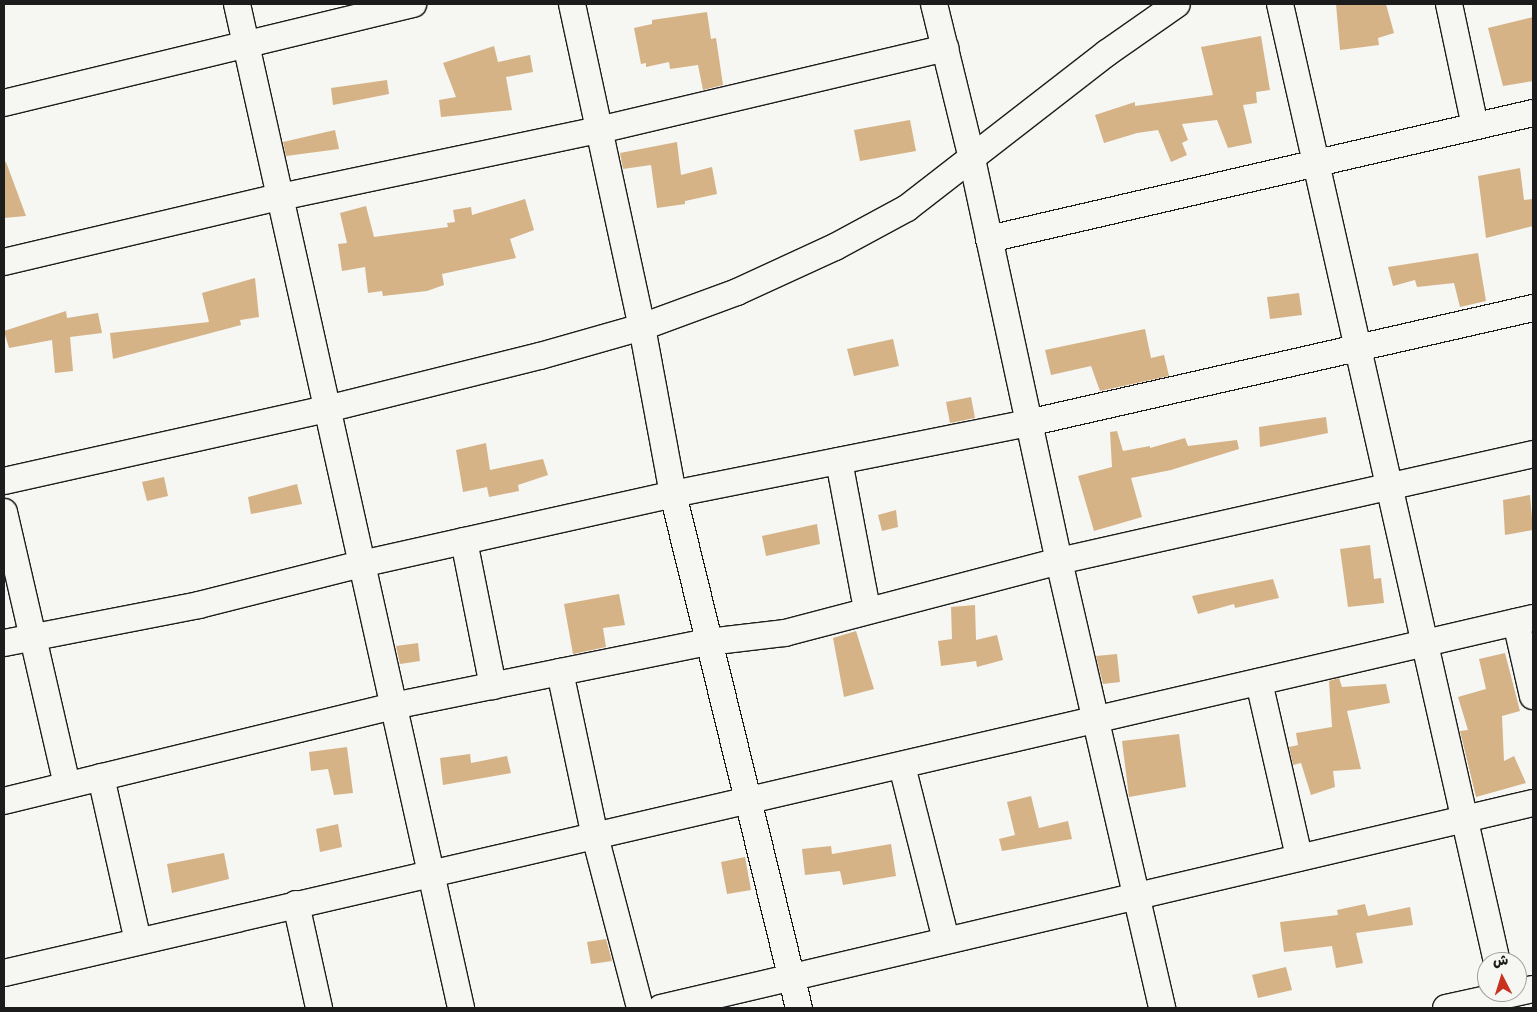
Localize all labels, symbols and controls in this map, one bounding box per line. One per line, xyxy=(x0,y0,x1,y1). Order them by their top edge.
north arrow xyxy=(1477,952,1527,1002)
text: ش xyxy=(1492,953,1509,972)

